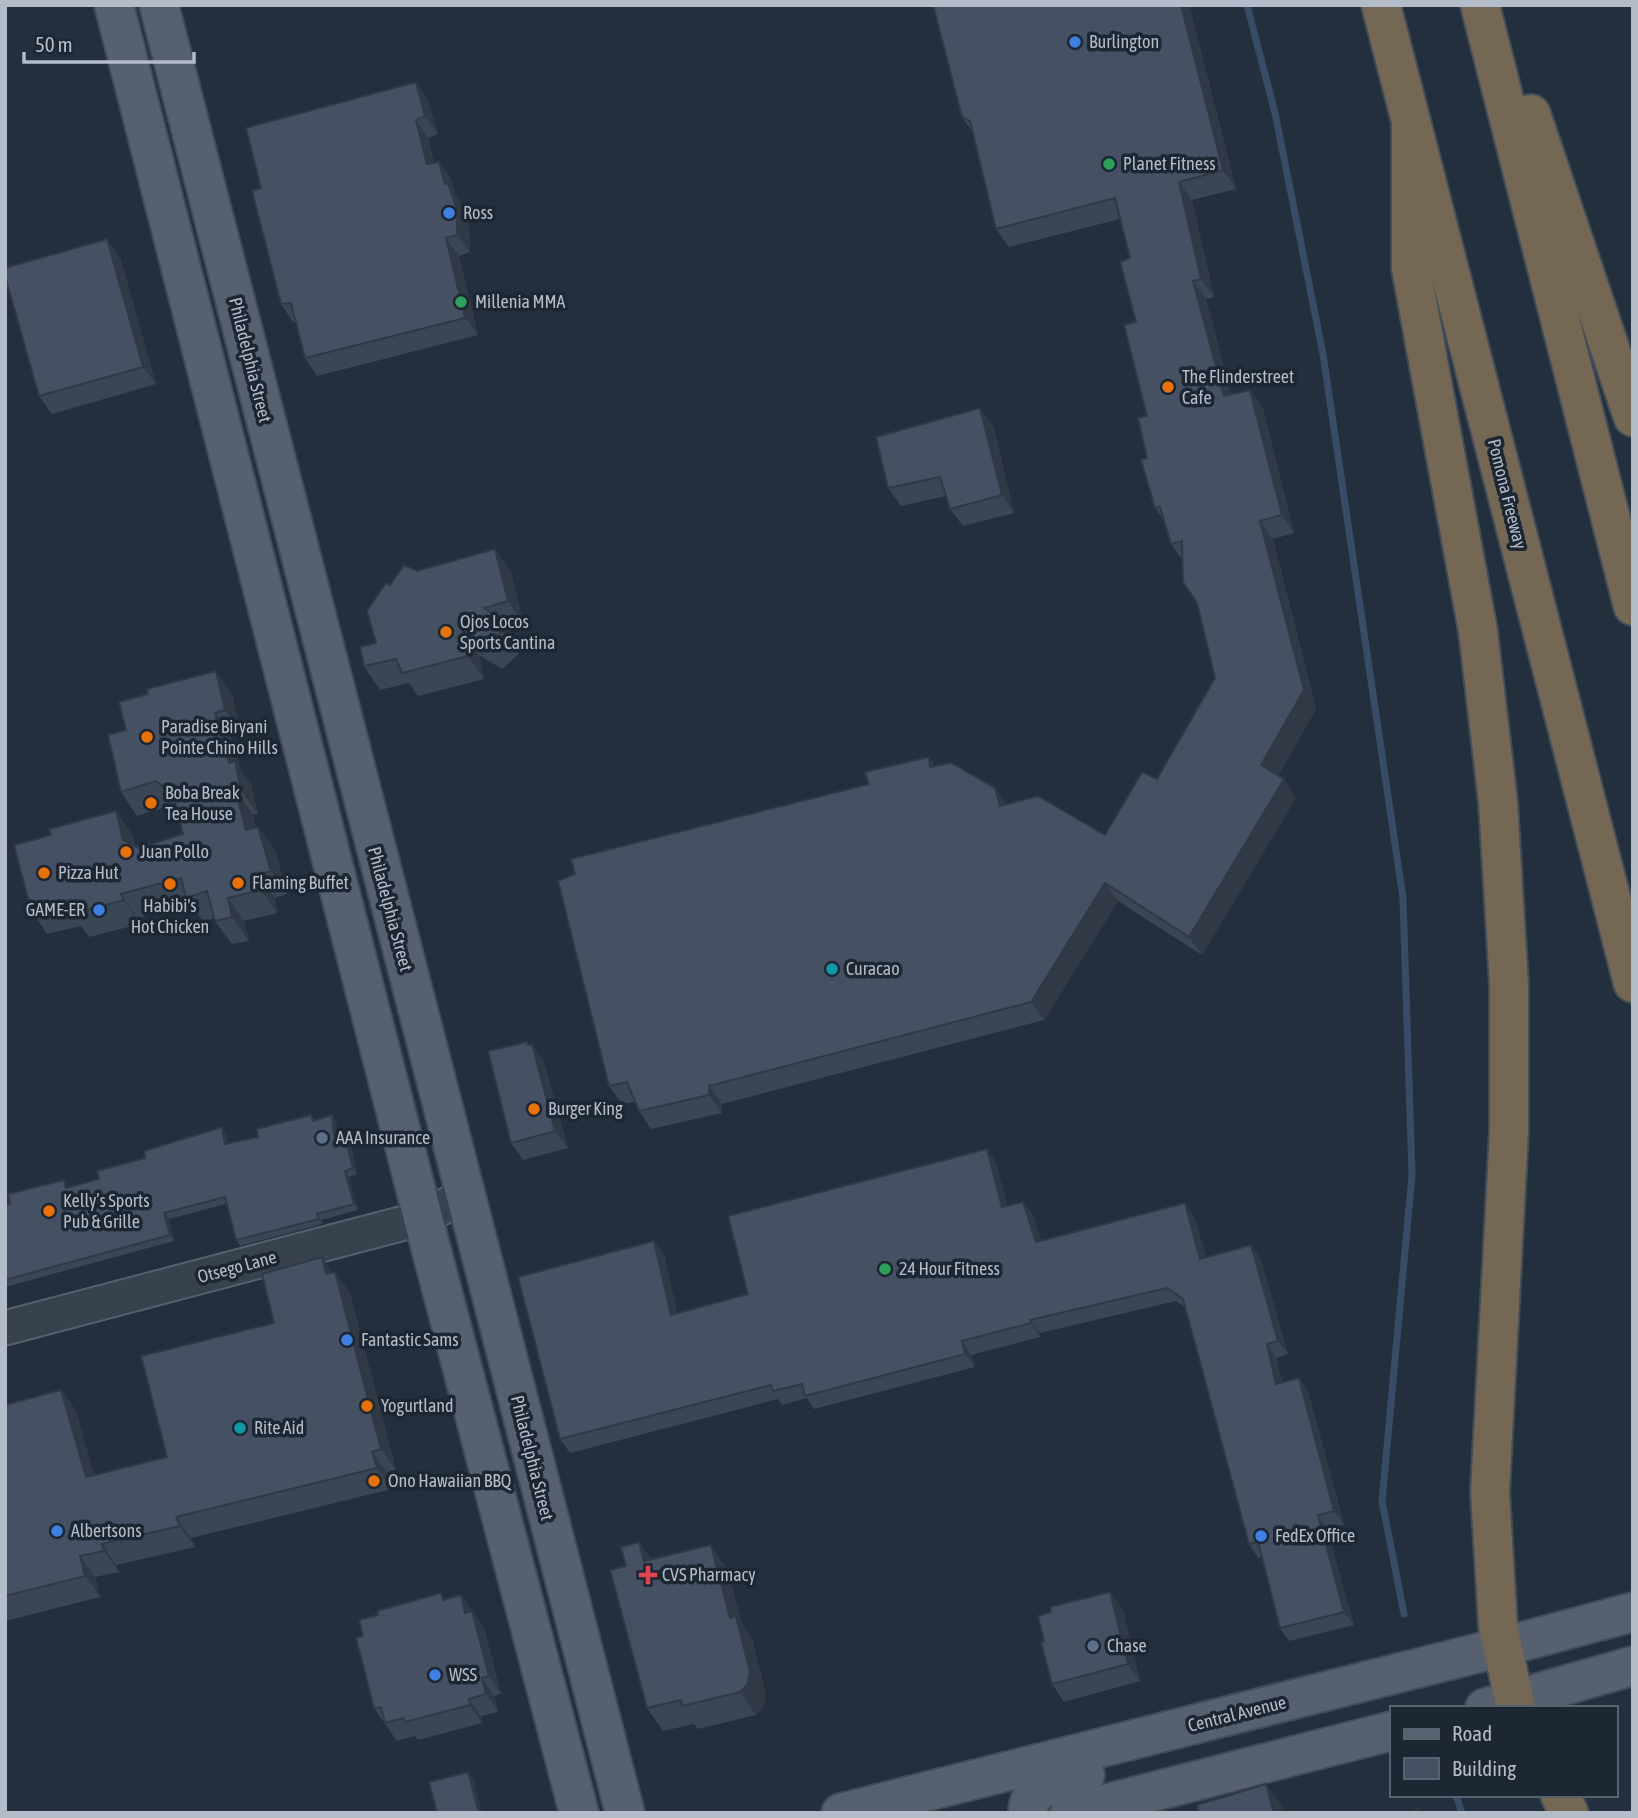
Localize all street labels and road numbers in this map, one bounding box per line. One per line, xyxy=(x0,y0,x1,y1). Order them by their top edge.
street label: Philadelphia Street xyxy=(225,295,276,425)
street label: Pomona Freeway xyxy=(1484,437,1531,551)
street label: Philadelphia Street xyxy=(364,844,417,973)
street label: Otsego Lane xyxy=(195,1246,279,1287)
street label: Philadelphia Street xyxy=(507,1393,558,1523)
street label: Central Avenue xyxy=(1186,1691,1288,1736)

